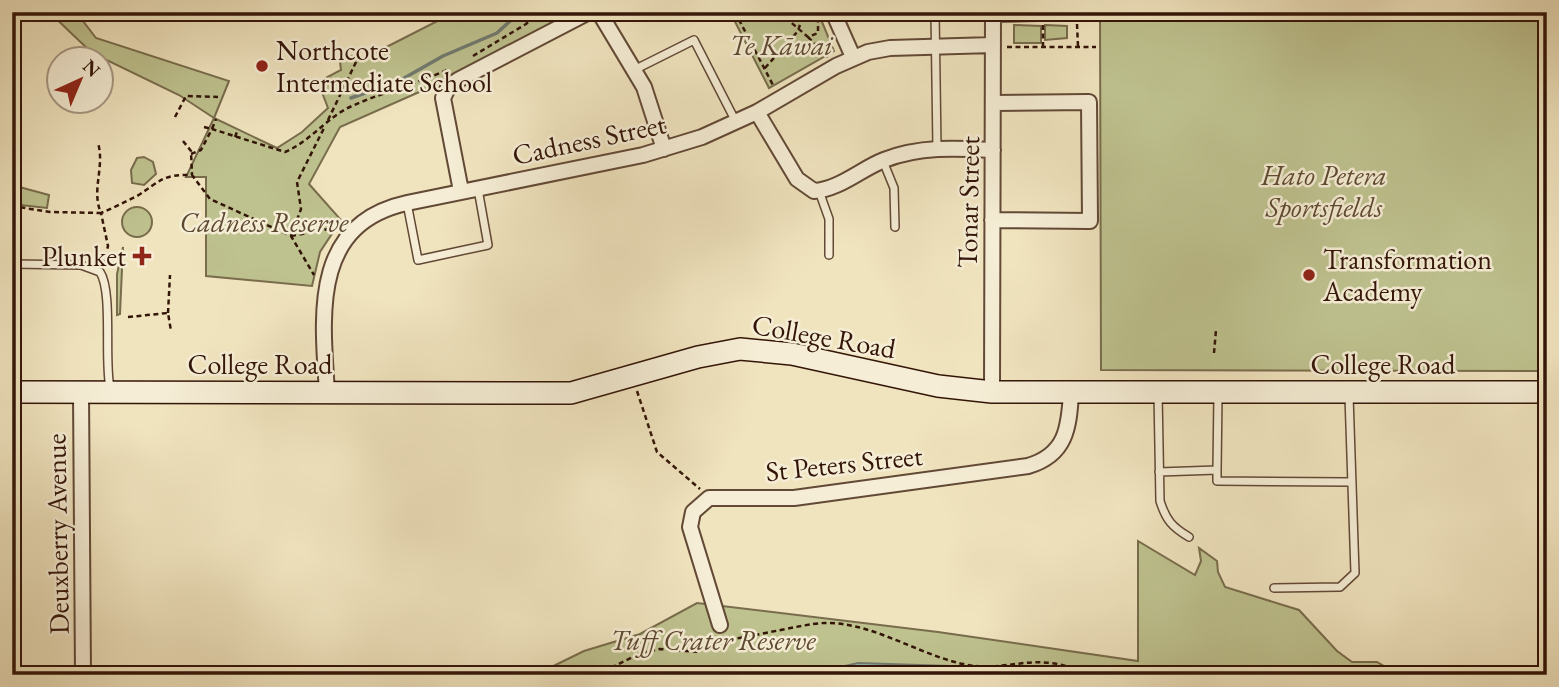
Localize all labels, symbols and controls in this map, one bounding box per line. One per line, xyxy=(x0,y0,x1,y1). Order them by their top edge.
park label: Te Kāwai xyxy=(730,27,834,63)
place label: Northcote Intermediate School xyxy=(276,32,492,100)
north arrow xyxy=(46,46,116,116)
text: N xyxy=(77,54,106,83)
marker: Northcote Intermediate School xyxy=(254,58,270,74)
street label: Cadness Street xyxy=(509,105,669,173)
street label: Tonar Street xyxy=(949,135,987,268)
park label: Hato Petera Sportsfields xyxy=(1260,157,1387,225)
park label: Cadness Reserve xyxy=(180,204,349,240)
place label: Plunket xyxy=(41,238,126,274)
place label: Transformation Academy xyxy=(1322,241,1492,309)
marker: Plunket xyxy=(132,246,152,266)
marker: Transformation Academy xyxy=(1301,267,1317,283)
street label: College Road xyxy=(749,306,899,366)
street label: College Road xyxy=(188,346,333,382)
street label: College Road xyxy=(1311,346,1456,382)
street label: Deuxberry Avenue xyxy=(37,433,77,635)
street label: St Peters Street xyxy=(764,437,924,489)
park label: Tuff Crater Reserve xyxy=(610,622,816,658)

